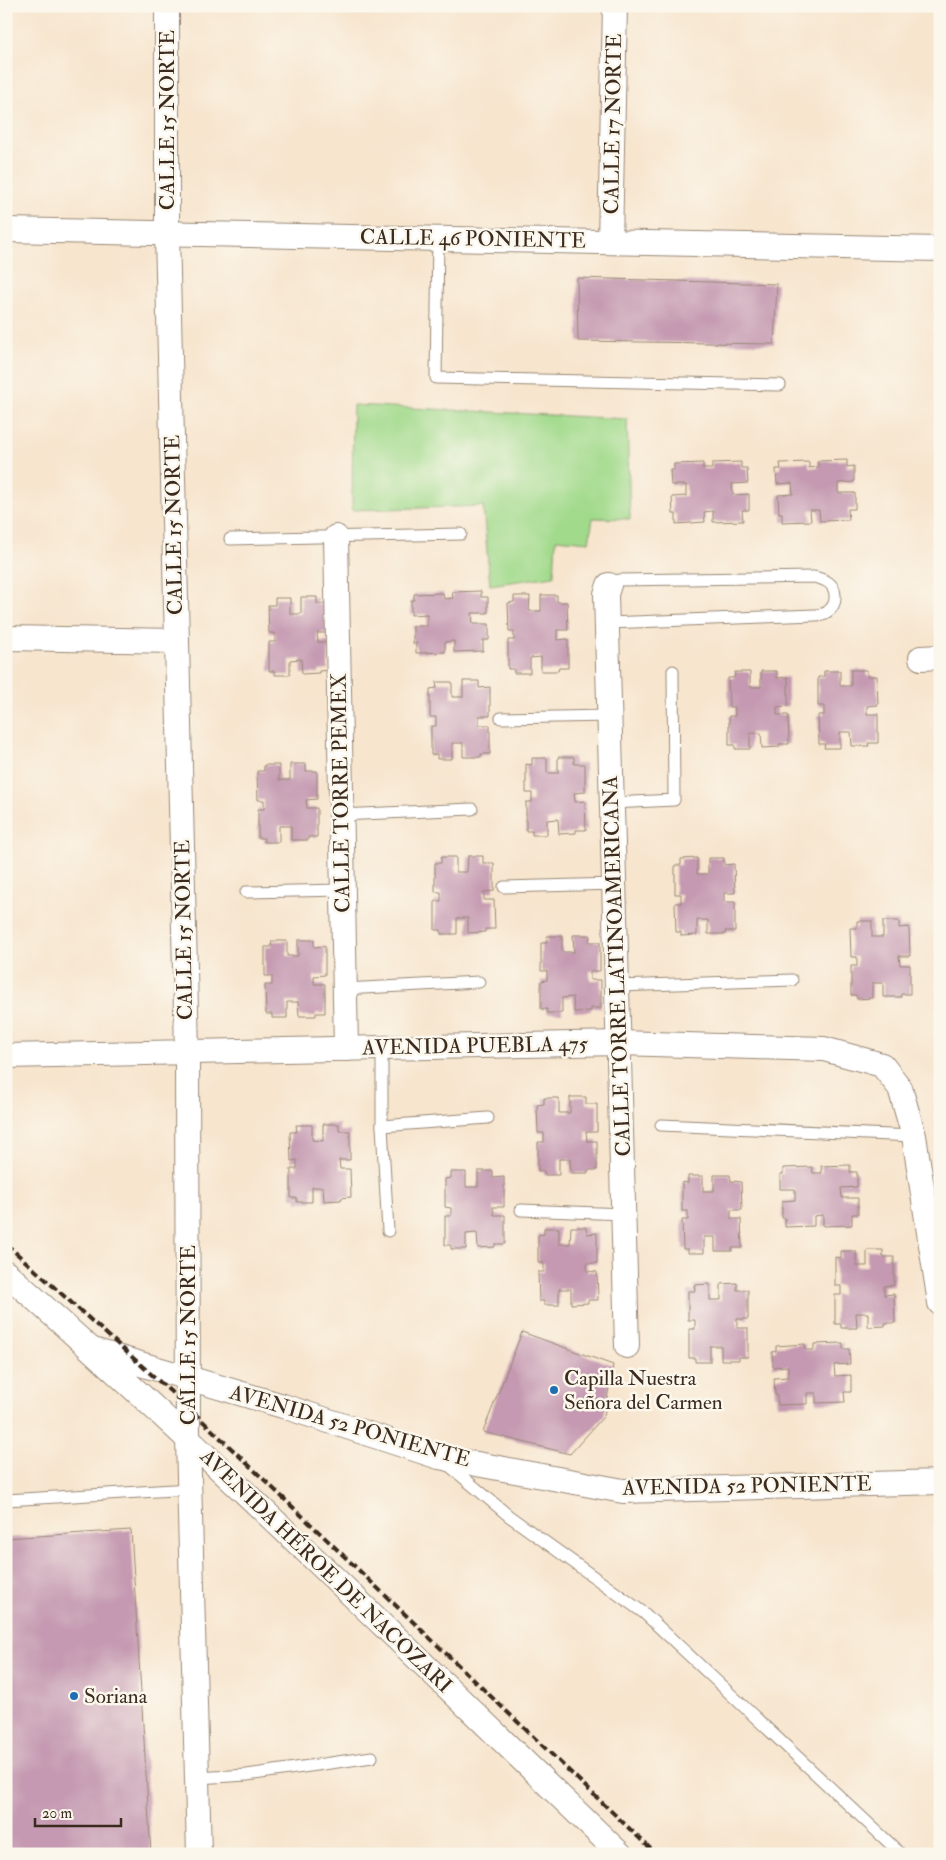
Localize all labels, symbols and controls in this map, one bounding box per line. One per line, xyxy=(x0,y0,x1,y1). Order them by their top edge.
street label: CALLE 15 NORTE xyxy=(154,30,181,210)
street label: CALLE 17 NORTE xyxy=(598,33,628,215)
street label: CALLE 46 PONIENTE xyxy=(360,224,586,254)
street label: CALLE 15 NORTE xyxy=(159,435,189,615)
street label: CALLE TORRE PEMEX xyxy=(325,673,357,913)
street label: CALLE TORRE LATINOAMERICANA xyxy=(597,775,637,1157)
street label: CALLE 15 NORTE xyxy=(169,840,199,1020)
street label: AVENIDA PUEBLA 475 xyxy=(361,1031,589,1061)
street label: CALLE 15 NORTE xyxy=(175,1245,202,1425)
place label: Capilla Nuestra Señora del Carmen xyxy=(564,1365,723,1416)
street label: AVENIDA 52 PONIENTE xyxy=(226,1378,473,1473)
marker: Capilla Nuestra Señora del Carmen xyxy=(548,1384,560,1396)
street label: AVENIDA HÉROE DE NACOZARI xyxy=(194,1442,458,1699)
street label: AVENIDA 52 PONIENTE xyxy=(621,1470,872,1502)
place label: Soriana xyxy=(84,1683,148,1710)
marker: Soriana xyxy=(68,1690,80,1702)
scale bar xyxy=(35,1795,121,1827)
text: 20 m xyxy=(42,1804,72,1823)

